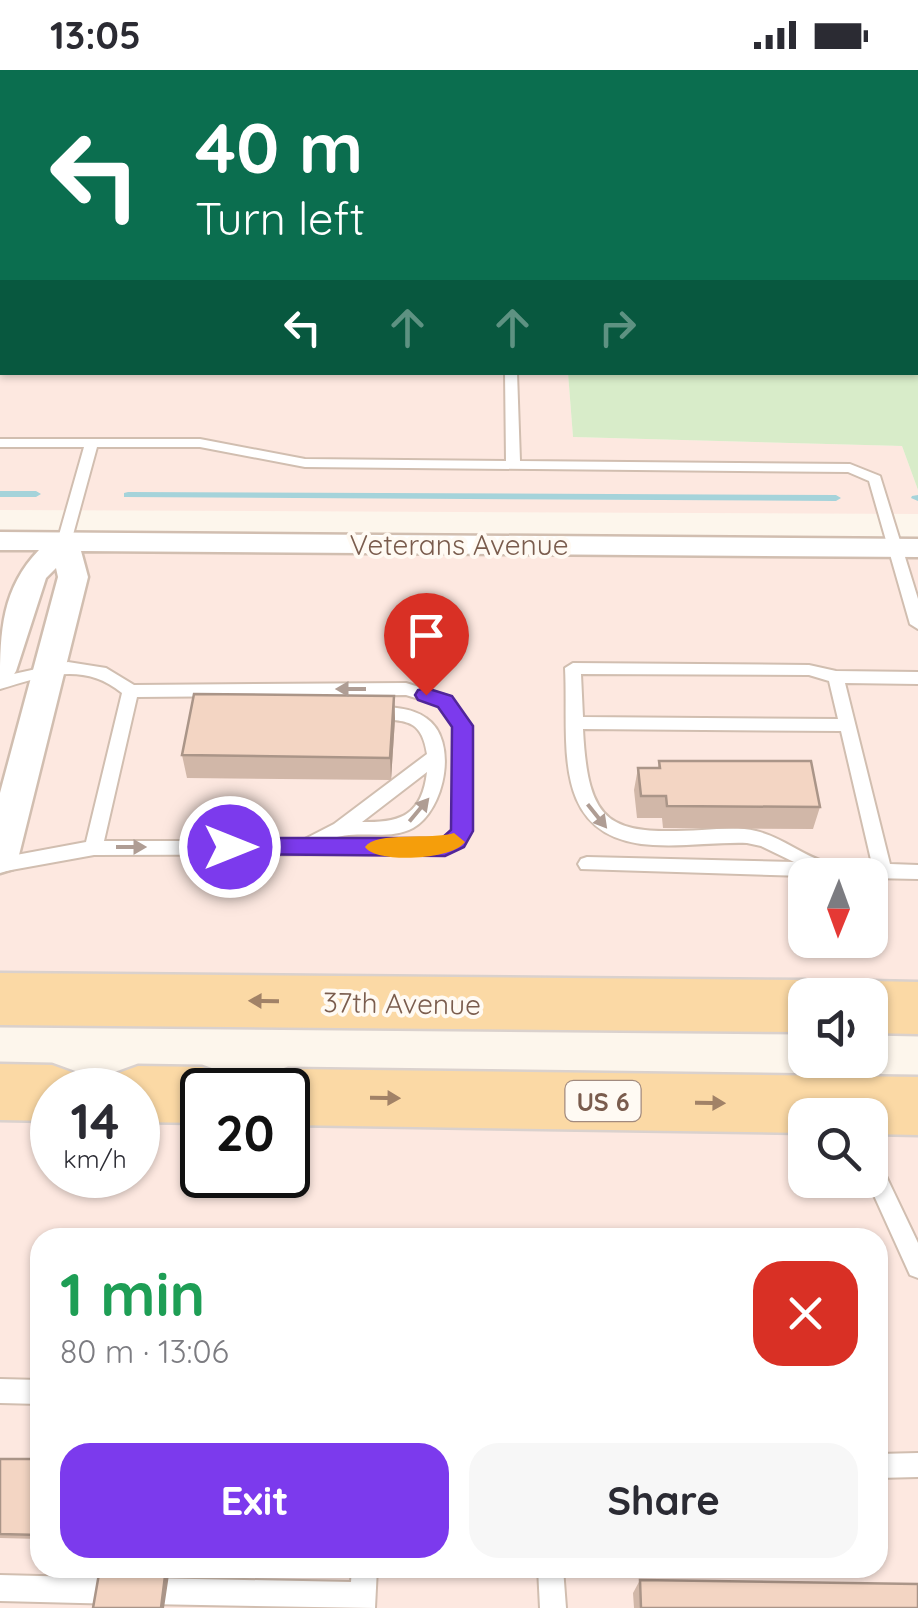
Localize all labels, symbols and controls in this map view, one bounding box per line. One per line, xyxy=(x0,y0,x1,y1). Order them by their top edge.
text: 13:05 xyxy=(50,11,141,59)
text: 40 m xyxy=(195,103,363,191)
icon: left xyxy=(30,110,160,240)
text: Turn left xyxy=(195,190,365,246)
icon: left xyxy=(275,300,330,355)
icon: ahead xyxy=(380,300,435,355)
icon: ahead xyxy=(485,300,540,355)
icon: right xyxy=(590,300,645,355)
street label: Veterans Avenue xyxy=(349,527,569,562)
pin xyxy=(384,593,469,696)
icon: arrive xyxy=(399,608,454,663)
one-way arrow xyxy=(334,681,366,697)
position arrow xyxy=(178,795,282,899)
one-way arrow xyxy=(408,798,430,823)
one-way arrow xyxy=(586,803,607,828)
one-way arrow xyxy=(115,839,147,855)
north arrow xyxy=(788,858,888,958)
map controls xyxy=(788,858,888,1198)
button: sound xyxy=(788,978,888,1078)
street label: 37th Avenue xyxy=(323,984,481,1022)
one-way arrow xyxy=(247,993,279,1009)
speed limit sign: 20 xyxy=(180,1068,310,1198)
road number: US 6 xyxy=(566,1081,640,1121)
text: 14 xyxy=(71,1089,119,1152)
one-way arrow xyxy=(369,1090,401,1106)
one-way arrow xyxy=(694,1095,726,1111)
button: search xyxy=(788,1098,888,1198)
text: km/h xyxy=(63,1143,127,1174)
text: 1 min xyxy=(60,1256,205,1331)
button: close xyxy=(753,1261,858,1366)
text: 80 m · 13:06 xyxy=(60,1331,229,1371)
button: Exit xyxy=(60,1443,449,1558)
button: Share xyxy=(469,1443,858,1558)

